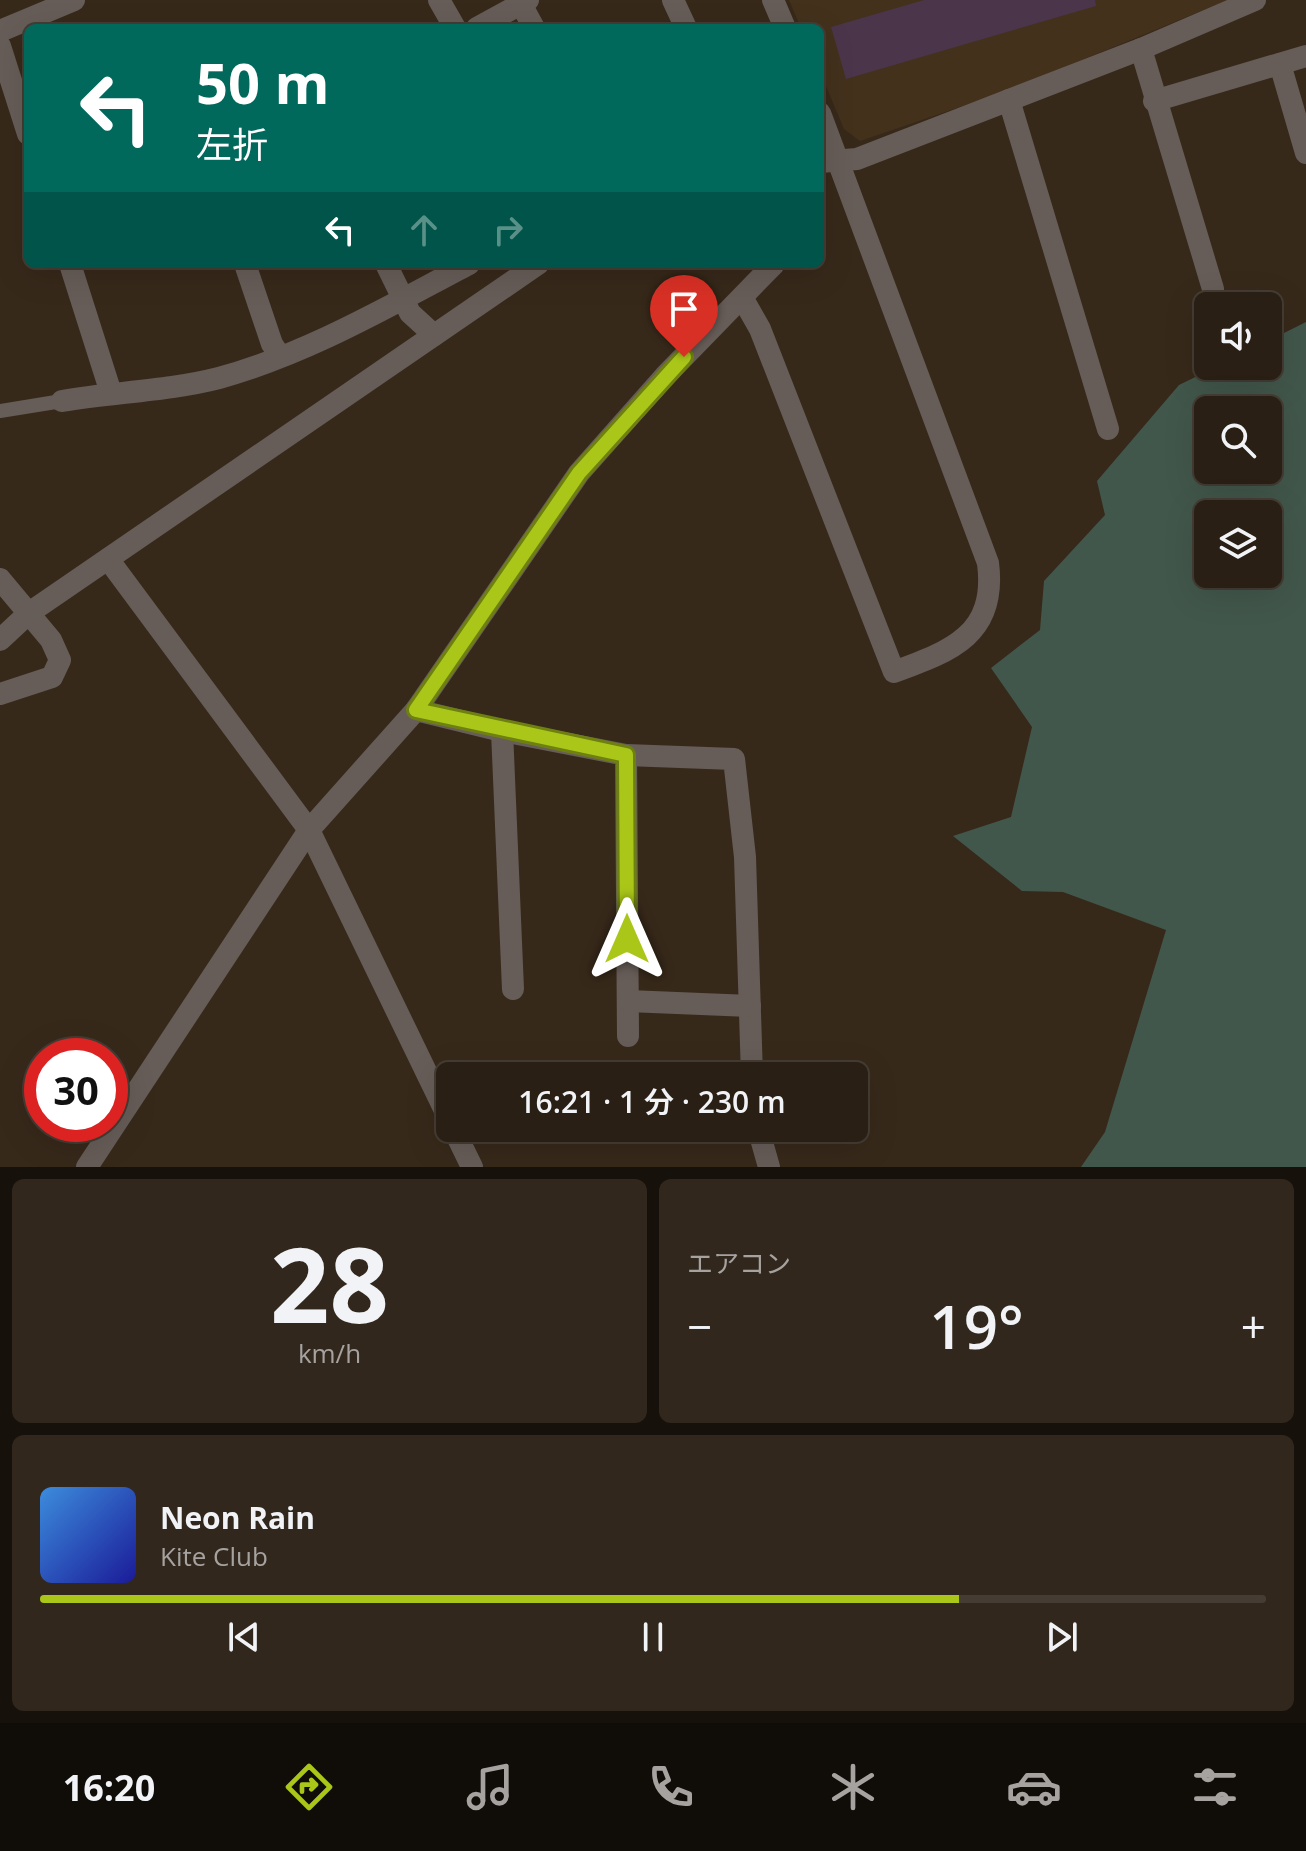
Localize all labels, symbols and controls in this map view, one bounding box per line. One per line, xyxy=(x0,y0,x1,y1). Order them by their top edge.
text: 50 m xyxy=(196,44,330,120)
icon: left xyxy=(64,56,168,160)
text: 左折 xyxy=(196,120,268,169)
icon: left xyxy=(318,208,362,252)
icon: ahead xyxy=(402,208,446,252)
icon: right xyxy=(486,208,530,252)
pin xyxy=(650,275,718,357)
icon: arrive xyxy=(662,287,706,331)
map controls xyxy=(1194,292,1282,588)
button: sound xyxy=(1194,292,1282,380)
button: search xyxy=(1194,396,1282,484)
button: layers xyxy=(1194,500,1282,588)
position arrow xyxy=(585,897,669,981)
speed limit sign: 30 xyxy=(24,1038,128,1142)
text: 16:21 · 1 分 · 230 m xyxy=(518,1081,786,1122)
text: 28 xyxy=(270,1212,389,1353)
text: エアコン xyxy=(687,1245,791,1281)
text: 19° xyxy=(929,1285,1024,1367)
text: − xyxy=(687,1296,712,1356)
text: + xyxy=(1241,1296,1266,1356)
text: km/h xyxy=(298,1335,361,1371)
text: Neon Rain xyxy=(160,1497,315,1538)
text: Kite Club xyxy=(160,1538,268,1574)
icon: previous xyxy=(222,1615,266,1659)
icon: pause xyxy=(631,1615,675,1659)
icon: next xyxy=(1040,1615,1084,1659)
icon: directions xyxy=(281,1759,337,1815)
icon: music xyxy=(462,1759,518,1815)
icon: phone xyxy=(643,1759,699,1815)
icon: climate xyxy=(825,1759,881,1815)
icon: car xyxy=(1006,1759,1062,1815)
icon: filters xyxy=(1187,1759,1243,1815)
text: 16:20 xyxy=(63,1763,155,1812)

